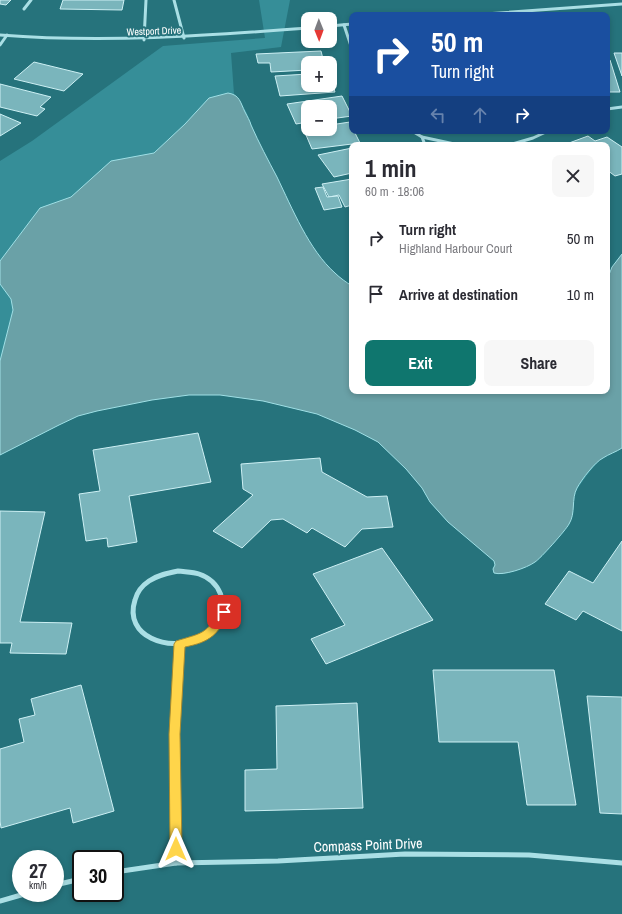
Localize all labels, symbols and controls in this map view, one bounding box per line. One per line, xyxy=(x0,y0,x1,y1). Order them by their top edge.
north arrow xyxy=(301,12,337,48)
map controls xyxy=(301,12,337,136)
text: 50 m xyxy=(431,23,483,61)
street label: Westport Drive xyxy=(127,24,182,38)
icon: right xyxy=(365,28,417,80)
button: + xyxy=(301,56,337,92)
text: Turn right xyxy=(431,59,494,84)
button: − xyxy=(301,100,337,136)
icon: left xyxy=(427,104,449,126)
icon: ahead xyxy=(469,104,491,126)
icon: right xyxy=(511,104,533,126)
text: 1 min xyxy=(365,152,416,184)
button: close xyxy=(552,155,594,197)
text: 60 m · 18:06 xyxy=(365,183,424,200)
text: Turn right xyxy=(399,219,456,240)
icon: right xyxy=(365,227,387,249)
text: 50 m xyxy=(567,228,594,249)
text: Highland Harbour Court xyxy=(399,240,512,257)
icon: arrive xyxy=(365,283,387,305)
text: Arrive at destination xyxy=(399,284,518,305)
text: 10 m xyxy=(567,284,594,305)
button: Exit xyxy=(365,340,476,386)
button: Share xyxy=(484,340,594,386)
pin xyxy=(207,595,241,629)
icon: arrive xyxy=(213,601,235,623)
position arrow xyxy=(155,828,197,870)
street label: Compass Point Drive xyxy=(313,834,423,856)
speed limit sign: 30 xyxy=(72,850,124,902)
text: 27 xyxy=(29,857,47,884)
text: km/h xyxy=(29,879,47,892)

